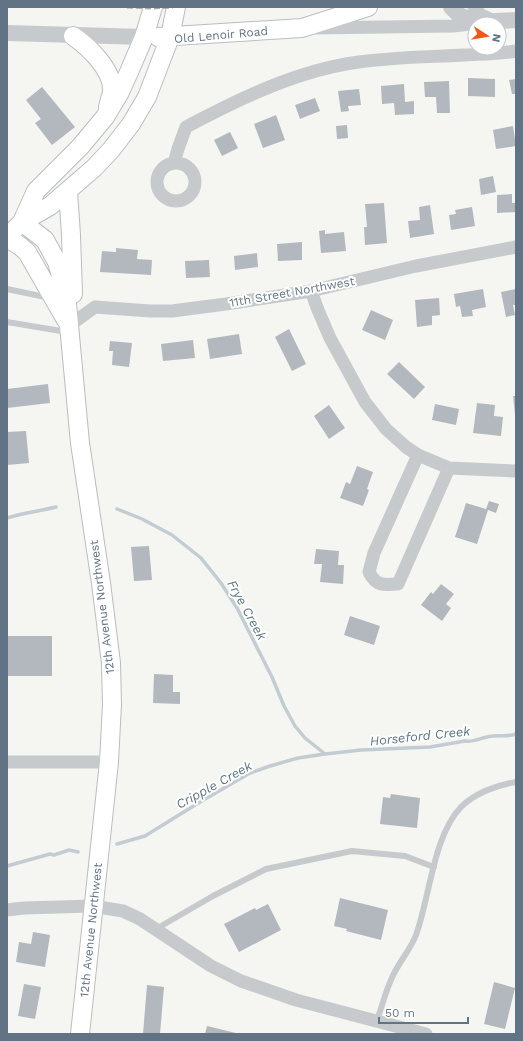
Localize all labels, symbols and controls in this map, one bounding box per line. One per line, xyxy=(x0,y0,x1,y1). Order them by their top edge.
north arrow xyxy=(467,16,507,56)
street label: Old Lenoir Road xyxy=(174,24,268,46)
text: N xyxy=(489,33,503,43)
street label: 11th Street Northwest xyxy=(228,274,356,310)
street label: 12th Avenue Northwest xyxy=(87,539,117,675)
water label: Frye Creek xyxy=(224,577,270,643)
water label: Horseford Creek xyxy=(369,723,472,749)
water label: Cripple Creek xyxy=(174,758,255,812)
street label: 12th Avenue Northwest xyxy=(77,862,105,998)
scale bar xyxy=(379,999,468,1025)
text: 50 m xyxy=(385,1006,415,1020)

